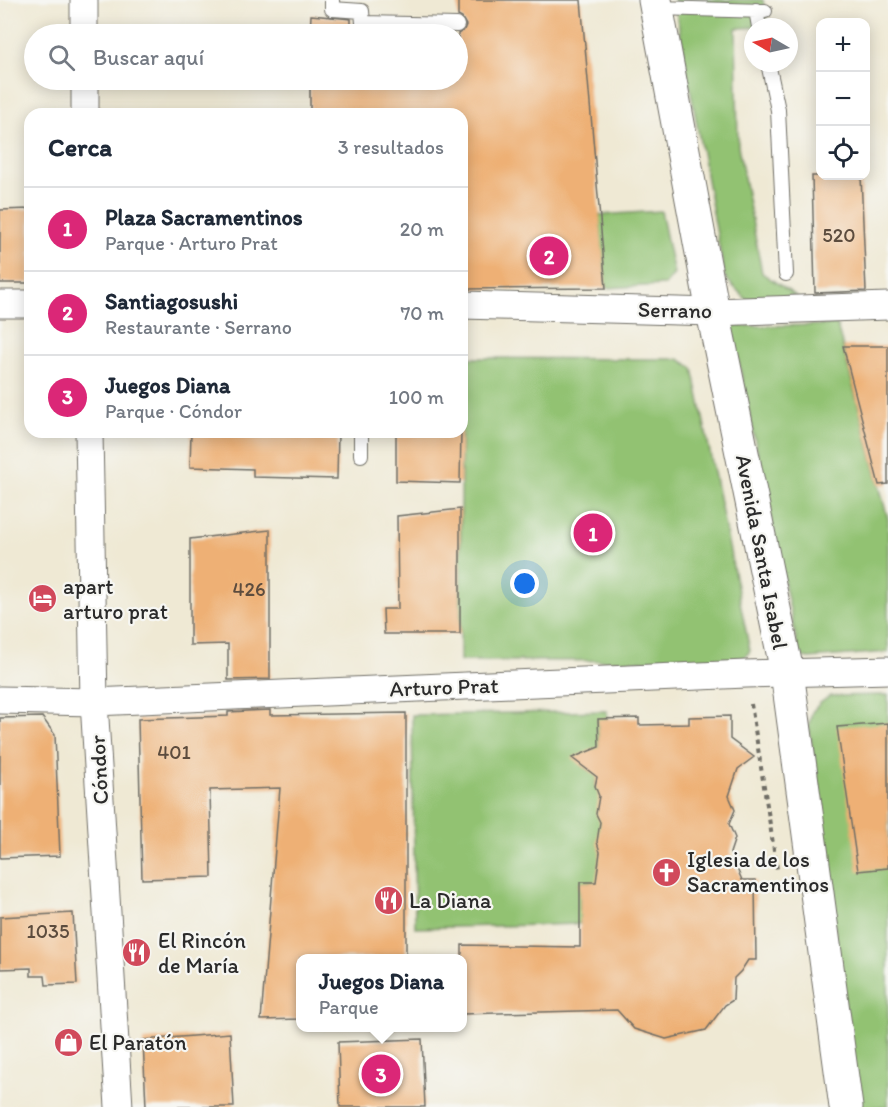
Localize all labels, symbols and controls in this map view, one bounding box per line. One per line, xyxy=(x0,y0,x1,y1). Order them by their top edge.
north arrow xyxy=(744,18,798,72)
map controls xyxy=(816,18,870,180)
button: + xyxy=(816,18,870,72)
search box xyxy=(24,24,468,90)
icon: search xyxy=(45,41,78,74)
text: Buscar aquí xyxy=(93,44,204,71)
button: − xyxy=(816,72,870,126)
button: locate xyxy=(816,126,870,180)
text: Cerca xyxy=(48,131,112,163)
text: 3 resultados xyxy=(338,135,444,159)
text: Plaza Sacramentinos xyxy=(105,204,303,231)
text: 1 xyxy=(63,217,72,241)
text: 20 m xyxy=(400,217,444,241)
house number: 520 xyxy=(822,223,856,247)
text: Parque · Arturo Prat xyxy=(105,231,278,255)
pin: 2 xyxy=(530,234,568,278)
text: Santiagosushi xyxy=(105,288,238,315)
street label: Serrano xyxy=(638,296,712,324)
text: 2 xyxy=(62,301,73,325)
text: 70 m xyxy=(400,301,444,325)
text: Restaurante · Serrano xyxy=(105,315,292,339)
text: Juegos Diana xyxy=(105,372,230,399)
text: 3 xyxy=(62,385,73,409)
text: 100 m xyxy=(389,385,444,409)
text: Parque · Cóndor xyxy=(105,399,242,423)
street label: Avenida Santa Isabel xyxy=(730,452,794,652)
pin: 1 xyxy=(574,510,612,556)
your location xyxy=(510,569,539,598)
place label: apart arturo prat xyxy=(63,573,168,625)
house number: 426 xyxy=(232,577,266,601)
hotel icon: apart arturo prat xyxy=(26,583,58,615)
street label: Arturo Prat xyxy=(389,672,499,702)
street label: Cóndor xyxy=(84,734,114,805)
house number: 401 xyxy=(157,740,191,764)
place label: Iglesia de los Sacramentinos xyxy=(687,846,829,898)
church icon: Iglesia de los Sacramentinos xyxy=(650,856,682,888)
restaurant icon: La Diana xyxy=(372,884,404,916)
place label: La Diana xyxy=(409,887,492,914)
house number: 1035 xyxy=(27,919,70,943)
place label: El Rincón de María xyxy=(158,927,247,979)
restaurant icon: El Rincón de María xyxy=(121,937,153,969)
popup xyxy=(296,954,467,1032)
text: Juegos Diana xyxy=(319,968,444,995)
text: Parque xyxy=(319,995,379,1019)
shop icon: El Paratón xyxy=(52,1026,84,1058)
place label: El Paratón xyxy=(89,1029,187,1056)
pin: 3 xyxy=(362,1052,400,1096)

